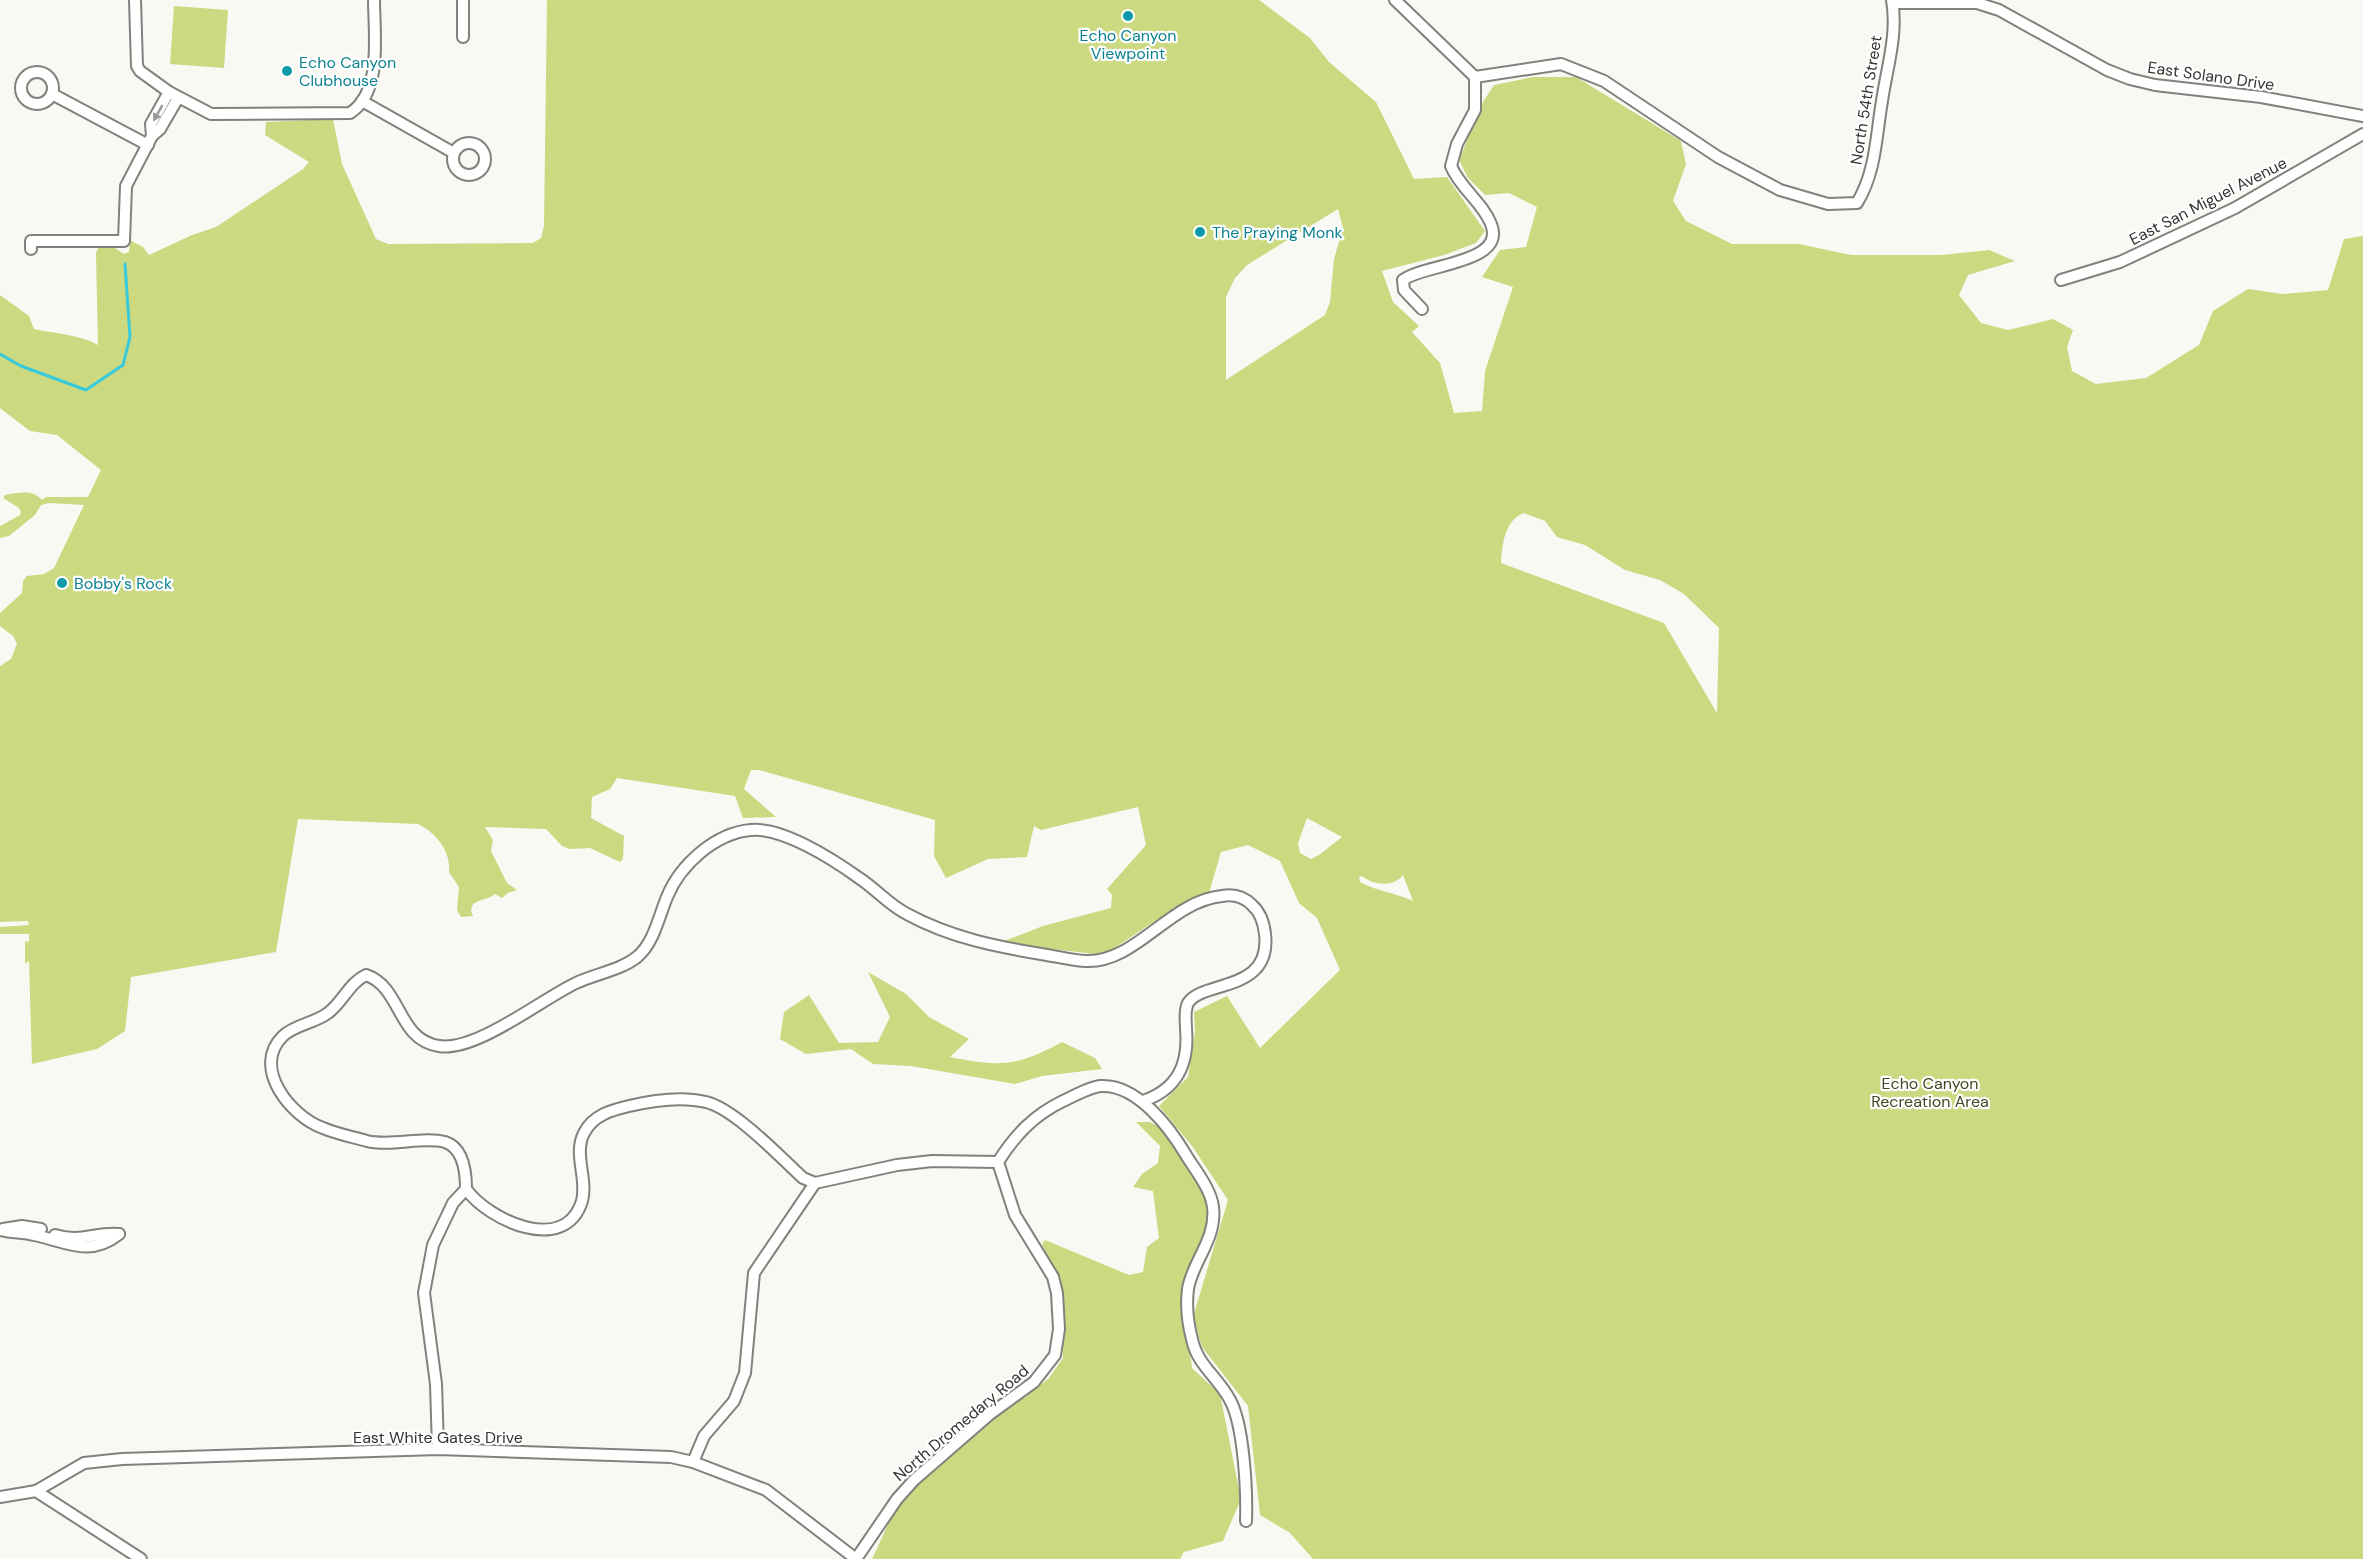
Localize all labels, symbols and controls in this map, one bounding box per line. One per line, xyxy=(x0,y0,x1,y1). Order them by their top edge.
marker: Echo Canyon Viewpoint xyxy=(1121,9,1135,23)
place label: Echo Canyon Viewpoint xyxy=(1079,25,1177,64)
street label: North 54th Street xyxy=(1845,34,1887,166)
place label: Echo Canyon Clubhouse xyxy=(299,52,396,91)
street label: East Solano Drive xyxy=(2146,57,2276,95)
marker: Echo Canyon Clubhouse xyxy=(280,64,294,78)
one-way arrow xyxy=(152,105,163,121)
street label: East San Miguel Avenue xyxy=(2126,152,2290,250)
place label: The Praying Monk xyxy=(1212,222,1342,243)
marker: The Praying Monk xyxy=(1193,225,1207,239)
place label: Bobby's Rock xyxy=(74,573,172,594)
marker: Bobby's Rock xyxy=(55,576,69,590)
park label: Echo Canyon Recreation Area xyxy=(1871,1073,1989,1112)
street label: North Dromedary Road xyxy=(889,1360,1033,1486)
street label: East White Gates Drive xyxy=(353,1427,523,1448)

